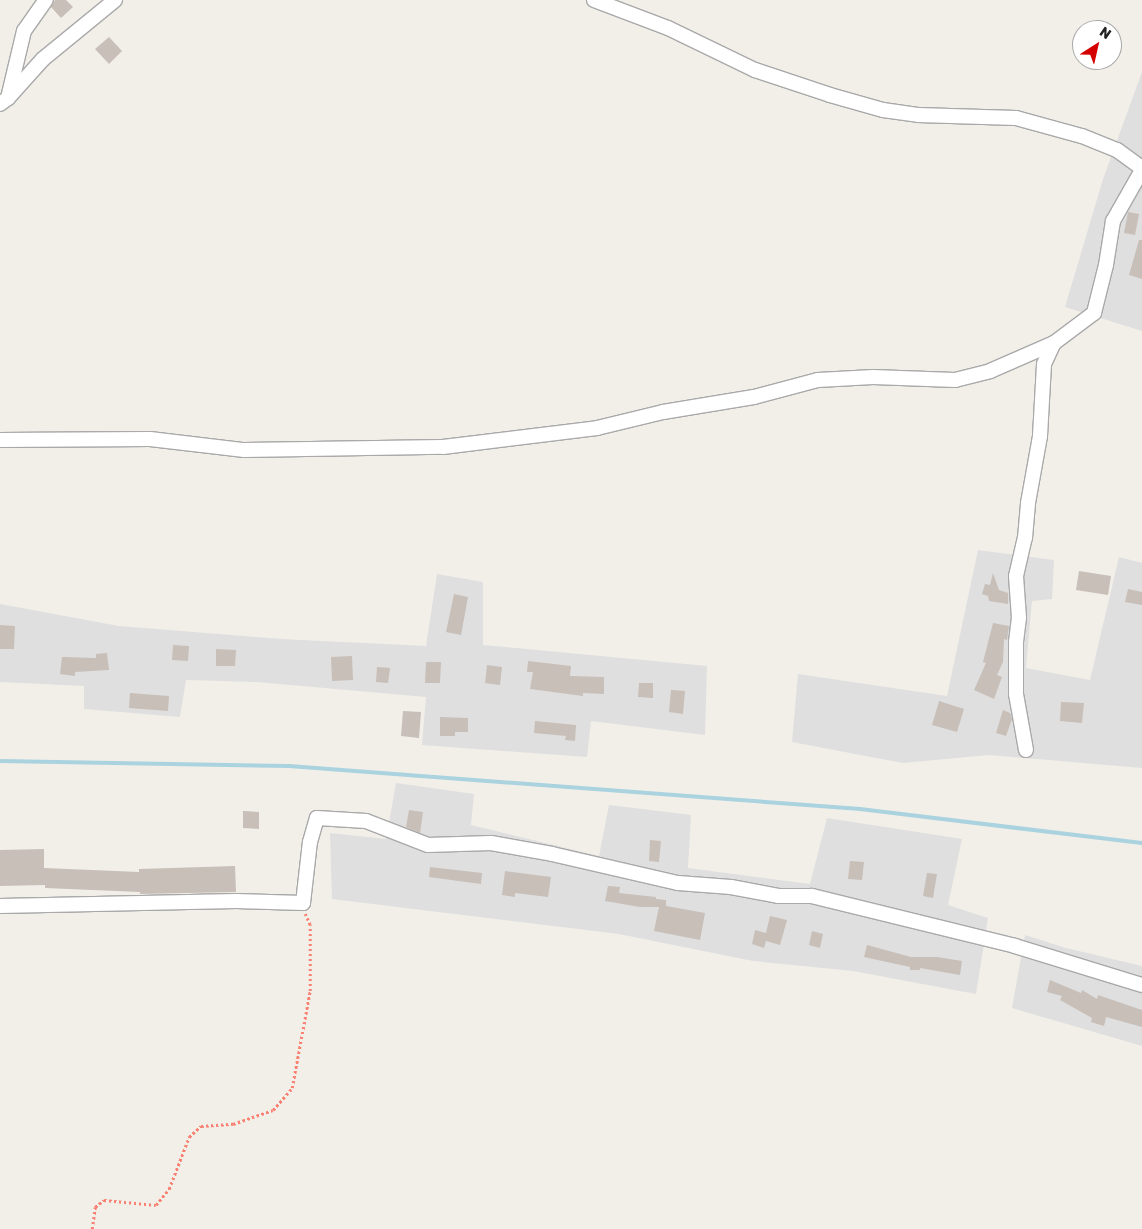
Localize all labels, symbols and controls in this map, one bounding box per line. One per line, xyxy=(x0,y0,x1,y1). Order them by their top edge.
north arrow xyxy=(1072,20,1122,70)
text: N xyxy=(1096,23,1114,43)

